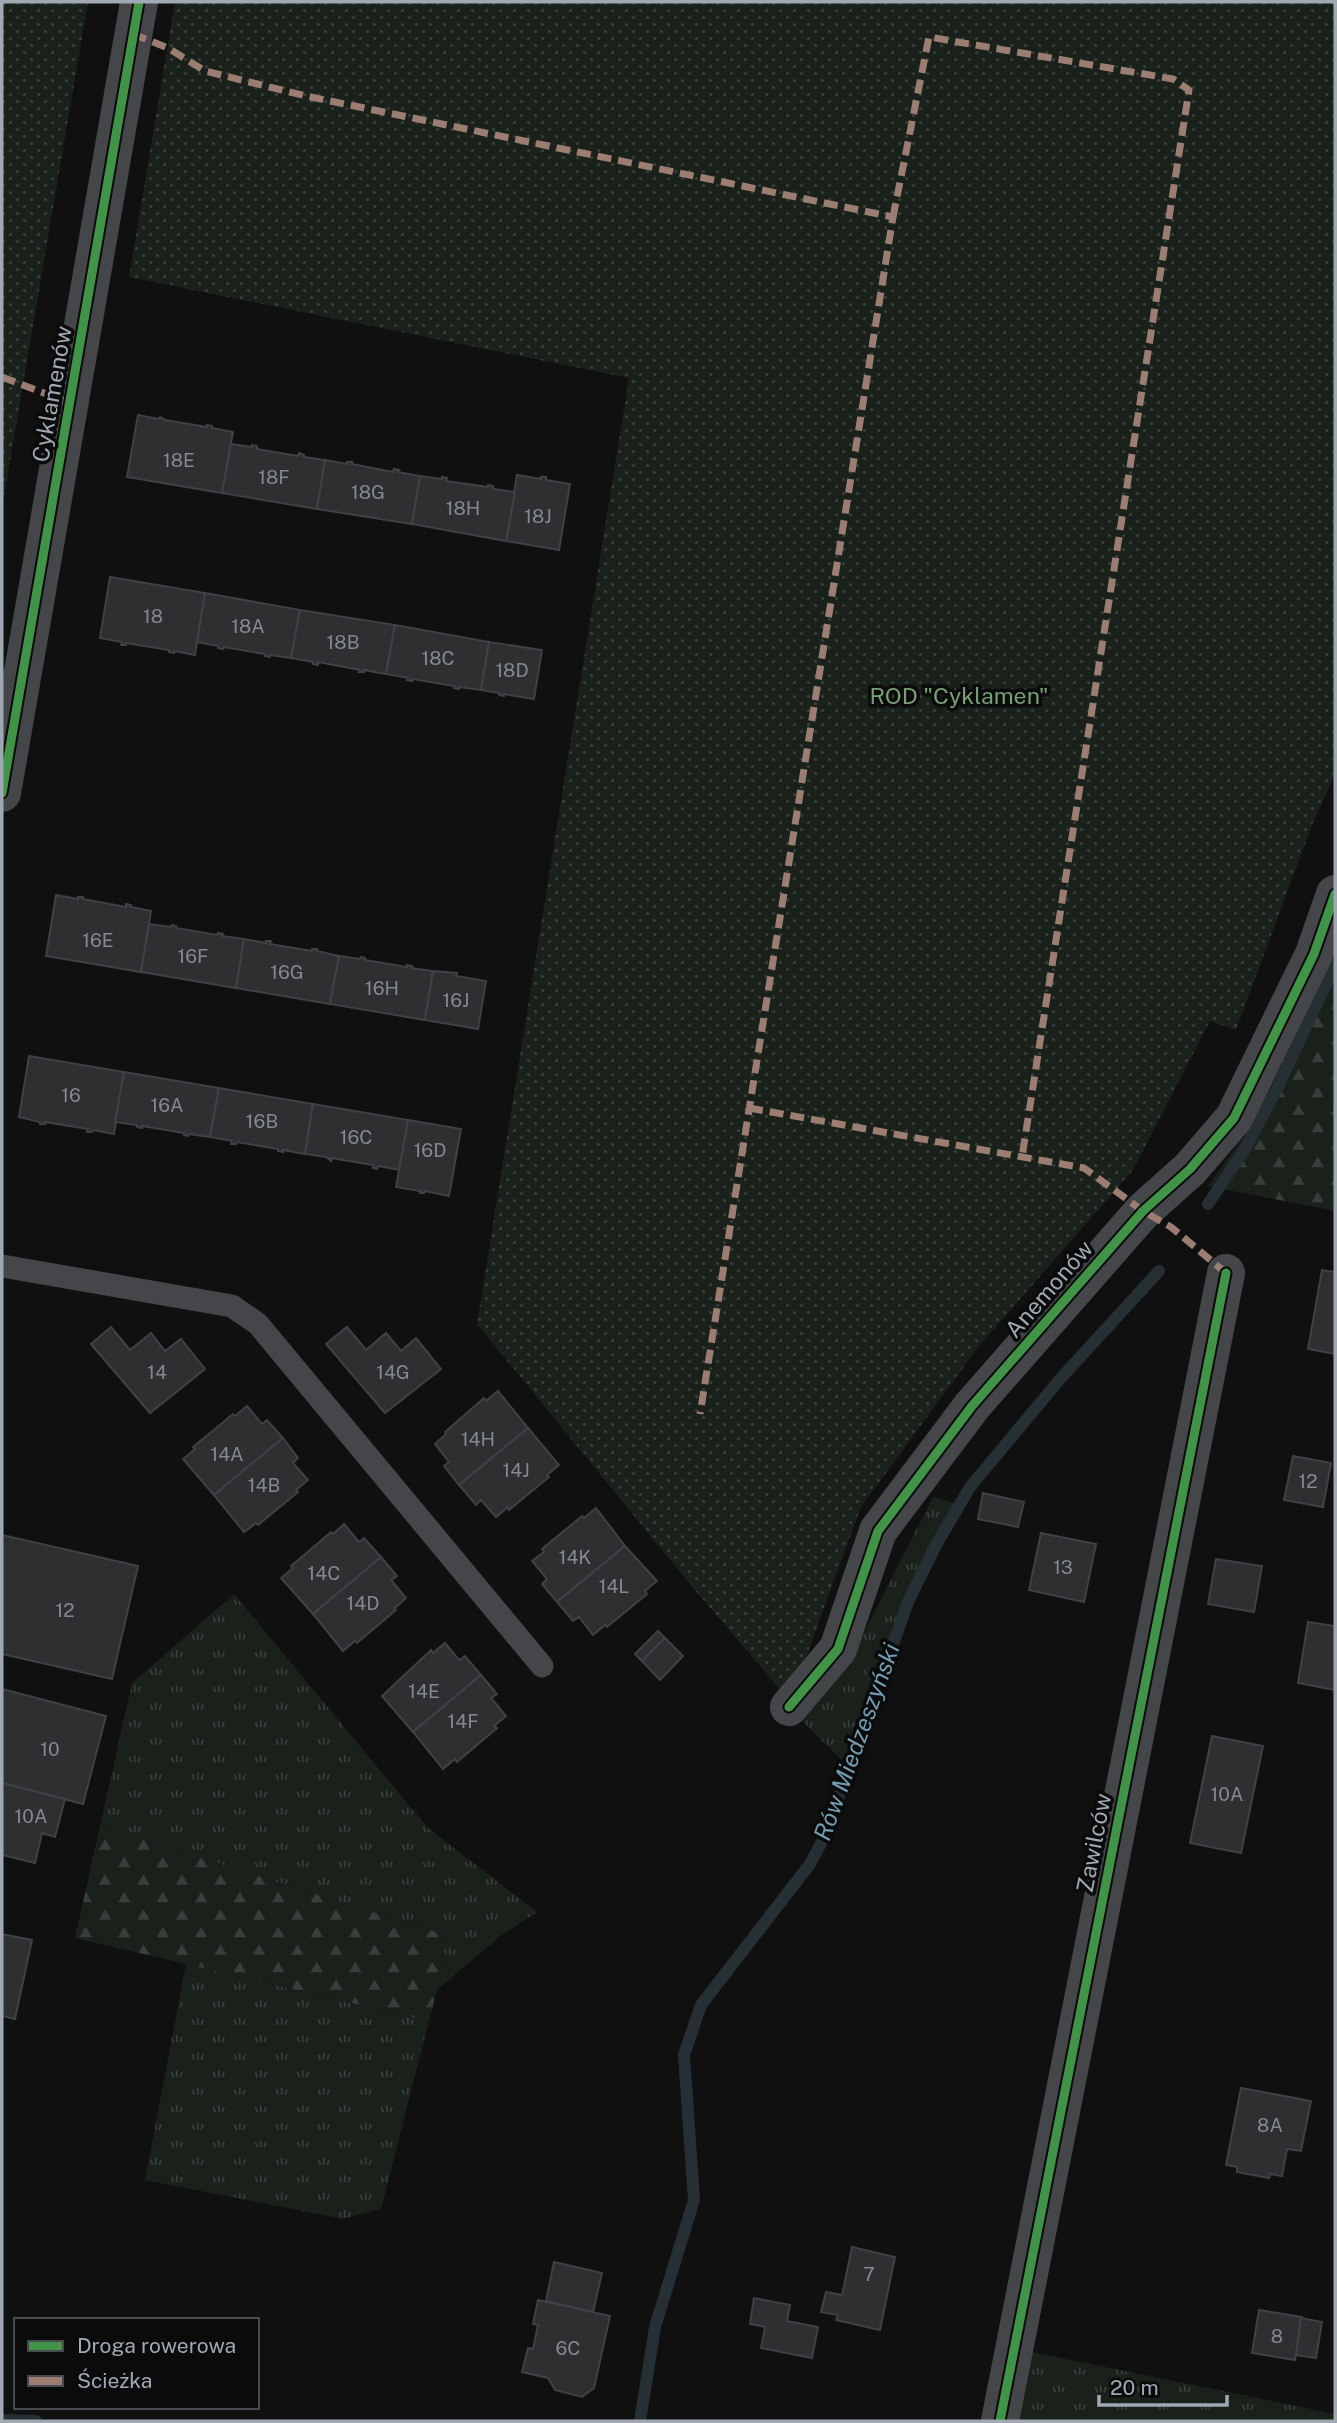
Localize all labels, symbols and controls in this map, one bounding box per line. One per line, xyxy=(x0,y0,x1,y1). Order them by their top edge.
street label: Cyklamenów xyxy=(26,324,77,464)
house number: 18E xyxy=(163,449,195,471)
house number: 18F xyxy=(258,466,290,488)
house number: 18G xyxy=(351,481,385,503)
house number: 18H xyxy=(446,497,480,519)
house number: 18J xyxy=(524,505,552,527)
house number: 18 xyxy=(143,605,163,627)
house number: 18A xyxy=(231,615,265,637)
house number: 18B xyxy=(327,631,359,653)
house number: 18C xyxy=(421,647,455,669)
house number: 18D xyxy=(495,659,529,681)
park label: ROD "Cyklamen" xyxy=(870,682,1048,709)
house number: 16E xyxy=(82,929,114,951)
house number: 16F xyxy=(178,945,208,967)
house number: 16G xyxy=(270,961,304,983)
house number: 16H xyxy=(365,977,399,999)
house number: 16J xyxy=(443,989,469,1011)
house number: 16 xyxy=(61,1084,81,1106)
house number: 16A xyxy=(150,1094,184,1116)
house number: 16B xyxy=(246,1110,278,1132)
house number: 16C xyxy=(340,1126,372,1148)
house number: 16D xyxy=(414,1139,446,1161)
street label: Anemonów xyxy=(999,1235,1098,1343)
house number: 14 xyxy=(147,1361,167,1383)
house number: 14G xyxy=(376,1361,410,1383)
house number: 14H xyxy=(461,1428,495,1450)
house number: 14A xyxy=(210,1443,244,1465)
house number: 14J xyxy=(502,1459,530,1481)
house number: 12 xyxy=(1298,1470,1318,1492)
house number: 14B xyxy=(248,1474,280,1496)
house number: 14K xyxy=(559,1546,591,1568)
house number: 13 xyxy=(1053,1556,1073,1578)
house number: 14C xyxy=(308,1562,340,1584)
house number: 14L xyxy=(599,1575,629,1597)
house number: 14D xyxy=(347,1592,379,1614)
house number: 12 xyxy=(55,1599,75,1621)
water label: Rów Miedzeszyński xyxy=(807,1639,905,1844)
house number: 14E xyxy=(408,1680,440,1702)
house number: 14F xyxy=(448,1710,478,1732)
house number: 10 xyxy=(40,1738,60,1760)
house number: 10A xyxy=(1211,1783,1243,1805)
street label: Zawilców xyxy=(1071,1791,1116,1895)
house number: 10A xyxy=(15,1805,47,1827)
house number: 8A xyxy=(1257,2114,1283,2136)
house number: 7 xyxy=(863,2263,875,2285)
legend xyxy=(14,2318,259,2409)
house number: 8 xyxy=(1271,2325,1283,2347)
text: Droga rowerowa xyxy=(77,2333,236,2358)
house number: 6C xyxy=(556,2337,580,2359)
scale bar xyxy=(1099,2364,1227,2408)
text: Ścieżka xyxy=(77,2368,152,2393)
text: 20 m xyxy=(1110,2375,1159,2400)

